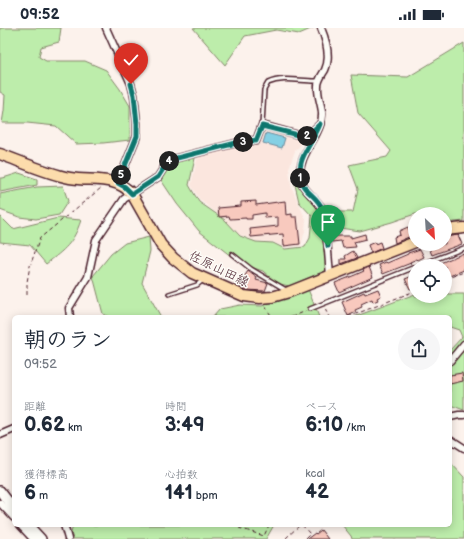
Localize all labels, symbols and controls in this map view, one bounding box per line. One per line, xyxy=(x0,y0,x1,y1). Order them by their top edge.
text: 09:52 xyxy=(20,5,59,24)
pin xyxy=(114,43,148,84)
icon: check xyxy=(120,49,142,71)
pin: 2 xyxy=(297,126,317,146)
text: 2 xyxy=(304,129,310,142)
pin: 3 xyxy=(233,132,253,152)
text: 3 xyxy=(240,135,246,148)
pin: 4 xyxy=(159,151,179,171)
text: 4 xyxy=(166,154,172,167)
pin: 5 xyxy=(111,165,131,185)
text: 5 xyxy=(118,168,124,181)
pin: 1 xyxy=(290,168,310,188)
text: 1 xyxy=(298,171,302,184)
pin xyxy=(311,205,345,246)
north arrow xyxy=(408,207,452,251)
map controls xyxy=(408,207,452,303)
icon: arrive xyxy=(317,211,339,233)
street label: 佐原山田線 xyxy=(186,248,253,291)
button: locate xyxy=(408,259,452,303)
text: 朝のラン xyxy=(24,327,112,354)
button: share xyxy=(398,328,440,370)
text: 09:52 xyxy=(24,356,57,372)
text: 距離 xyxy=(24,400,46,413)
text: 時間 xyxy=(165,400,187,413)
text: ペース xyxy=(305,400,338,413)
text: 0.62 xyxy=(24,413,65,437)
text: 3:49 xyxy=(165,413,205,437)
text: 6:10 xyxy=(305,413,343,437)
text: km xyxy=(65,421,82,434)
text: /km xyxy=(343,421,366,434)
text: kcal xyxy=(305,467,325,480)
text: 獲得標高 xyxy=(24,468,68,481)
text: 心拍数 xyxy=(165,468,198,481)
text: 42 xyxy=(305,480,329,504)
text: 6 xyxy=(24,481,36,505)
text: 141 xyxy=(165,481,193,505)
text: m xyxy=(36,489,48,502)
text: bpm xyxy=(193,489,218,502)

